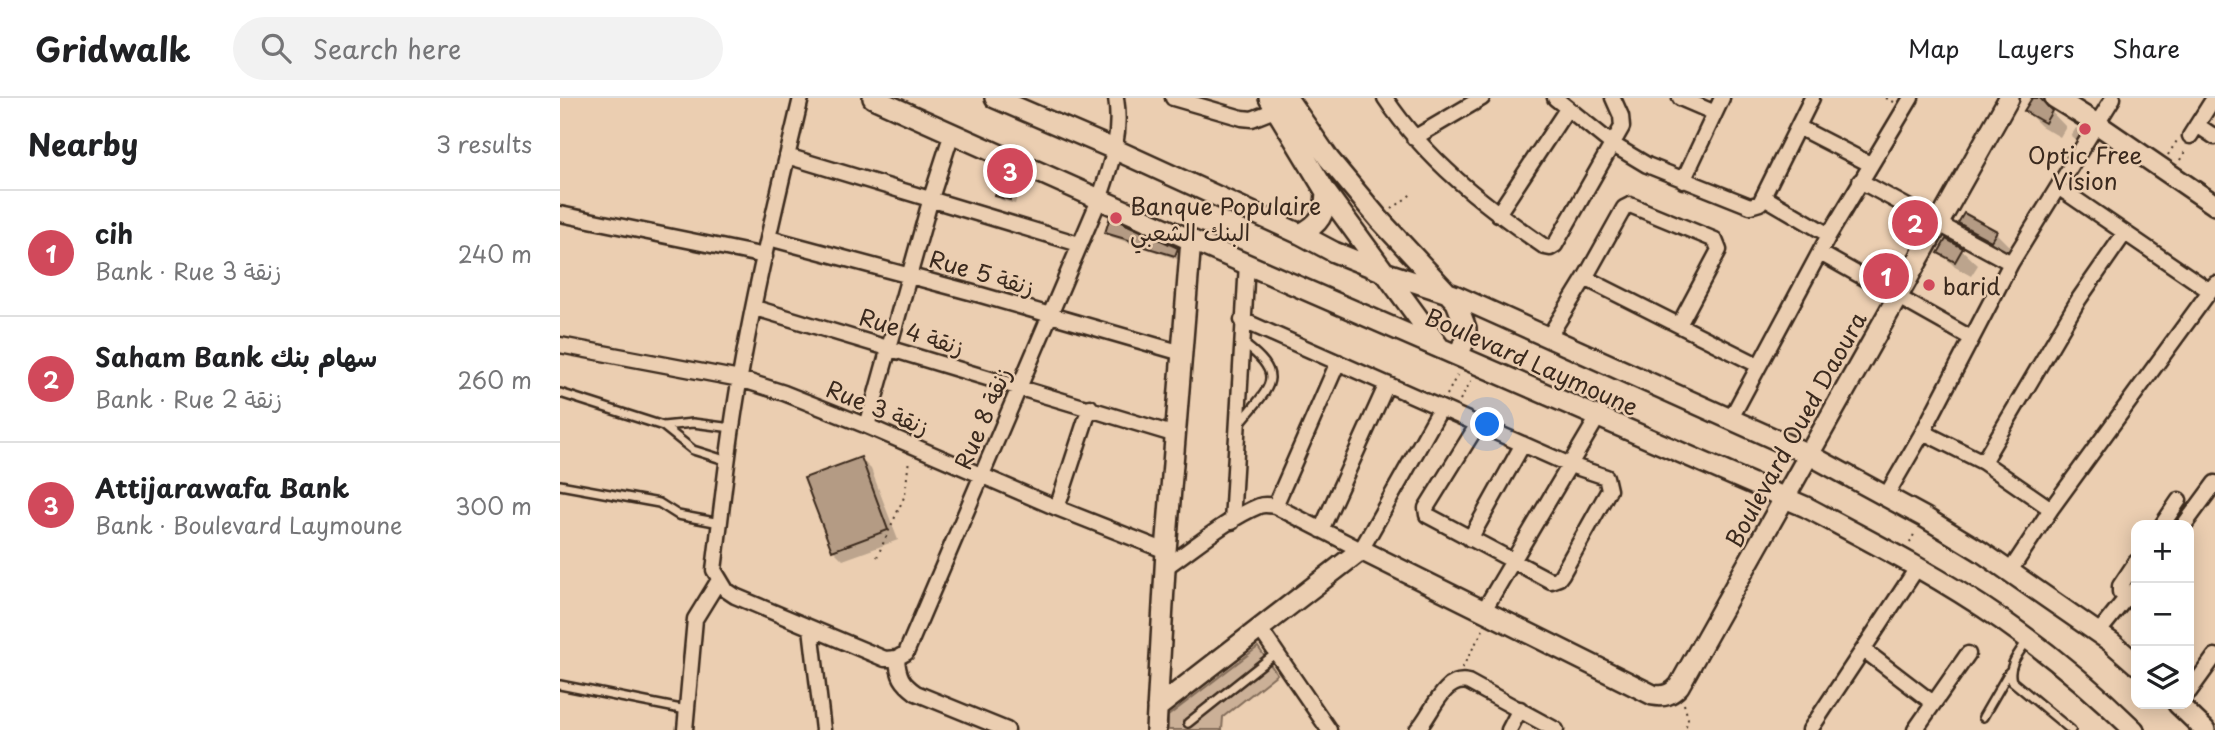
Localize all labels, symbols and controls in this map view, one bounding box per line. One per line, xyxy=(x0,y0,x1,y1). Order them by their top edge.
search box xyxy=(233,17,723,80)
text: Gridwalk xyxy=(35,23,191,73)
icon: search xyxy=(257,29,295,67)
text: Search here xyxy=(313,29,461,68)
text: Map xyxy=(1908,30,1959,66)
text: Layers xyxy=(1997,30,2074,66)
text: Share xyxy=(2112,30,2180,66)
text: Nearby xyxy=(28,121,138,166)
marker: Optic Free Vision xyxy=(2077,121,2093,137)
text: 3 results xyxy=(436,126,532,161)
place label: Optic Free Vision xyxy=(2028,137,2142,198)
pin: 3 xyxy=(987,145,1033,197)
place label: Banque Populaire البنك الشعبي xyxy=(1130,188,1321,254)
pin: 2 xyxy=(1892,197,1938,249)
marker: Banque Populaire البنك الشعبي xyxy=(1108,210,1124,226)
text: cih xyxy=(95,214,133,253)
text: 1 xyxy=(46,236,57,271)
text: 240 m xyxy=(458,236,532,271)
street label: Rue 5 زنقة xyxy=(925,240,1039,304)
pin: 1 xyxy=(1863,250,1909,302)
text: Bank · Rue 3 زنقة xyxy=(95,253,282,288)
place label: barid xyxy=(1943,268,2000,303)
marker: barid xyxy=(1921,277,1937,293)
street label: Rue 4 زنقة xyxy=(855,298,969,364)
street label: Boulevard Laymoune xyxy=(1420,298,1644,424)
street label: Boulevard Oued Daoura xyxy=(1716,305,1874,553)
text: Saham Bank سهام بنك xyxy=(95,337,377,376)
street label: Rue 8 زنقة xyxy=(945,361,1019,475)
text: 2 xyxy=(43,362,59,397)
text: 260 m xyxy=(457,362,532,397)
street label: Rue 3 زنقة xyxy=(821,370,935,444)
text: Bank · Rue 2 زنقة xyxy=(95,381,282,416)
your location xyxy=(1470,407,1504,441)
text: Attijarawafa Bank xyxy=(95,468,349,507)
text: 3 xyxy=(43,488,59,523)
text: 300 m xyxy=(455,488,532,523)
text: Bank · Boulevard Laymoune xyxy=(95,507,403,542)
map controls xyxy=(2131,520,2194,709)
button: + xyxy=(2131,520,2194,583)
button: − xyxy=(2131,583,2194,646)
button: layers xyxy=(2131,646,2194,709)

